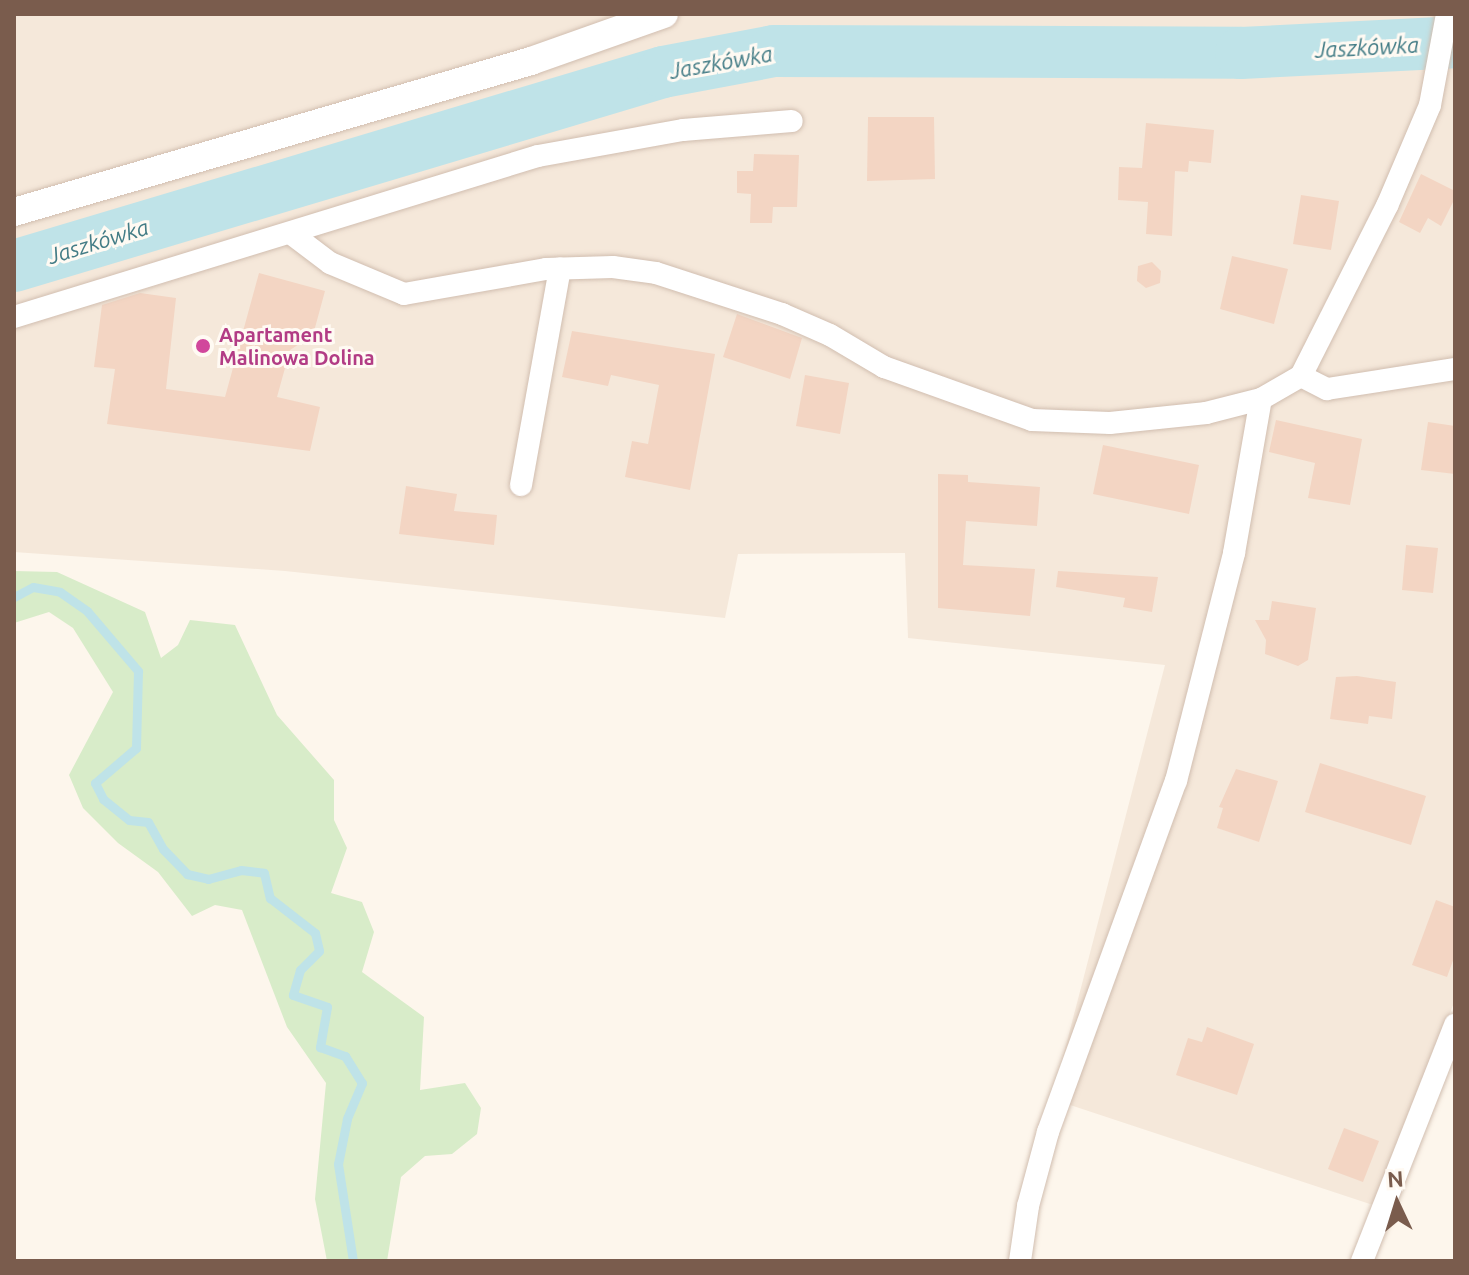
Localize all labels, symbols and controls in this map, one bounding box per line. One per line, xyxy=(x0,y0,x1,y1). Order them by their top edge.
water label: Jaszkówka xyxy=(1314,31,1420,63)
water label: Jaszkówka xyxy=(668,40,774,84)
water label: Jaszkówka xyxy=(44,213,152,269)
place label: Apartament Malinowa Dolina xyxy=(219,322,375,369)
marker: Apartament Malinowa Dolina xyxy=(194,337,212,355)
north arrow xyxy=(1357,1163,1437,1243)
text: N xyxy=(1386,1166,1404,1192)

